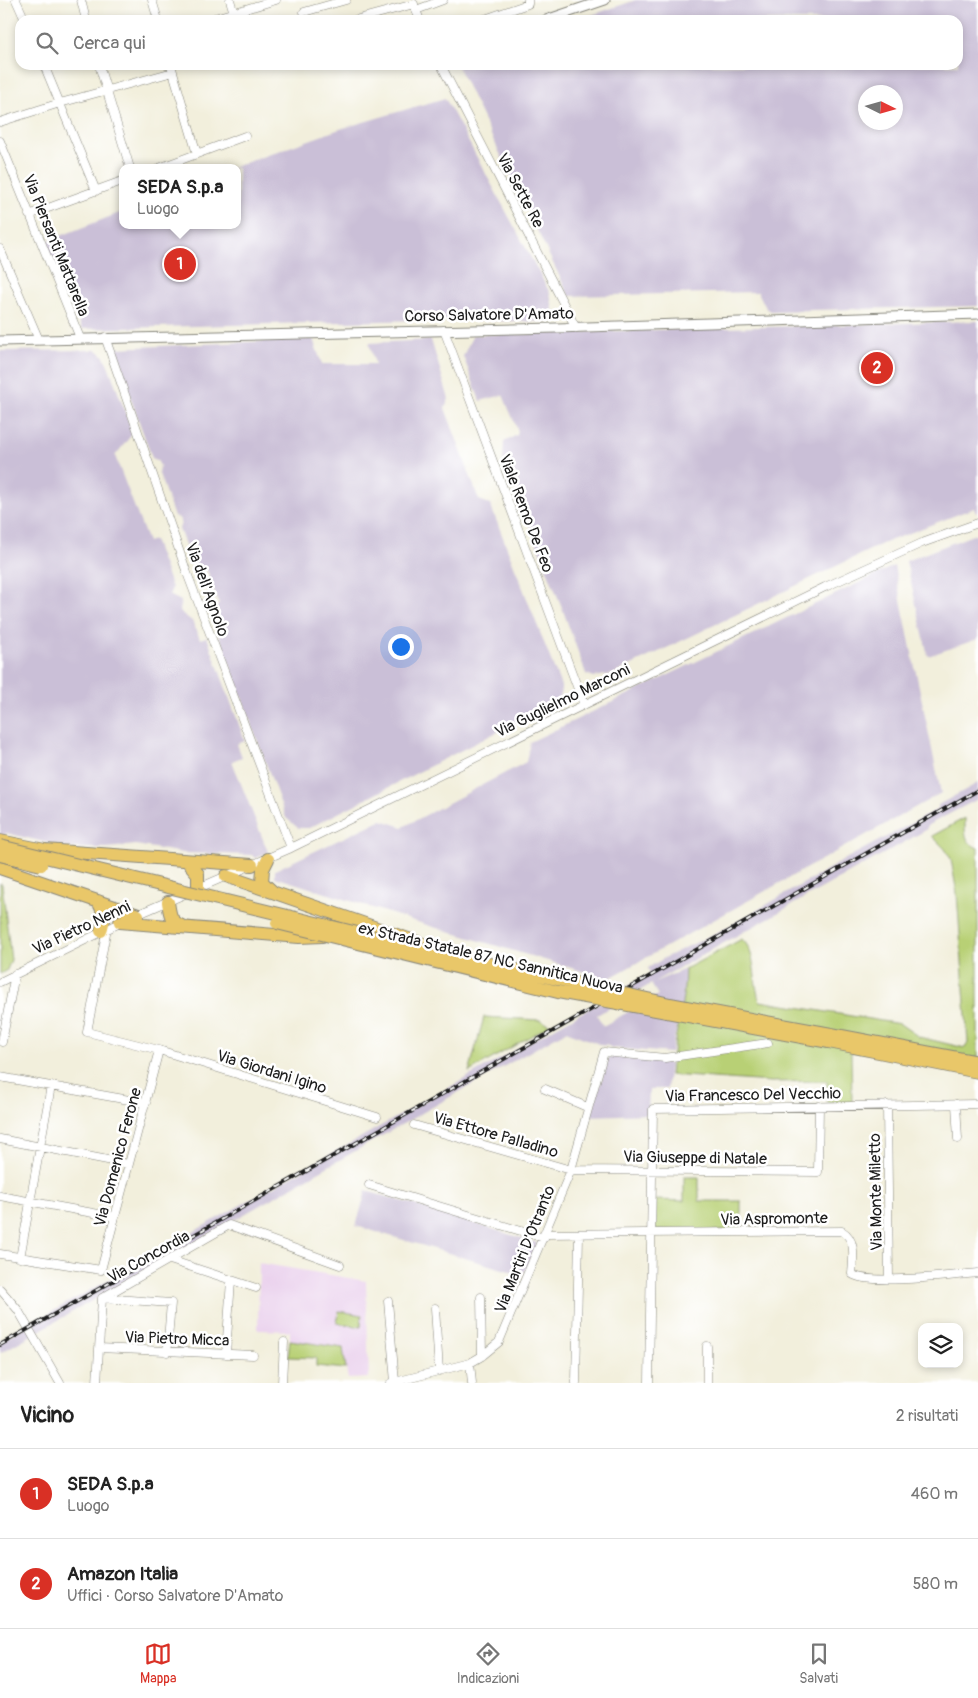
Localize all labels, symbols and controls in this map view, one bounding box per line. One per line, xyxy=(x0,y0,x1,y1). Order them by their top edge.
search box xyxy=(15,15,963,70)
icon: search xyxy=(33,29,61,57)
text: Cerca qui xyxy=(73,31,145,55)
north arrow xyxy=(858,85,903,130)
street label: Via Sette Re xyxy=(492,150,548,231)
popup xyxy=(119,164,241,229)
street label: Via Piersanti Mattarella xyxy=(18,171,94,319)
text: SEDA S.p.a xyxy=(137,175,223,199)
text: Luogo xyxy=(137,199,179,219)
pin: 1 xyxy=(164,245,196,283)
street label: Corso Salvatore D'Amato xyxy=(404,304,574,326)
pin: 2 xyxy=(861,349,893,387)
street label: Viale Remo De Feo xyxy=(494,451,558,576)
street label: Via dell'Agnolo xyxy=(181,539,233,640)
your location xyxy=(388,634,414,660)
street label: Via Guglielmo Marconi xyxy=(492,659,633,742)
street label: Via Pietro Nenni xyxy=(29,896,134,959)
street label: ex Strada Statale 87 NC Sannitica Nuova xyxy=(357,918,625,998)
street label: Via Giordani Igino xyxy=(214,1046,330,1098)
street label: Via Francesco Del Vecchio xyxy=(665,1083,842,1107)
street label: Via Domenico Ferone xyxy=(90,1085,146,1229)
street label: Via Ettore Palladino xyxy=(431,1108,561,1162)
street label: Via Monte Miletto xyxy=(865,1133,887,1251)
street label: Via Giuseppe di Natale xyxy=(623,1147,767,1169)
street label: Via Martiri D'Otranto xyxy=(490,1182,560,1316)
street label: Via Aspromonte xyxy=(720,1208,828,1230)
street label: Via Concordia xyxy=(104,1226,193,1288)
map controls xyxy=(918,1323,963,1368)
button: layers xyxy=(918,1323,963,1368)
street label: Via Pietro Micca xyxy=(124,1327,230,1351)
text: Vicino xyxy=(20,1402,74,1429)
text: 2 risultati xyxy=(896,1406,958,1426)
text: SEDA S.p.a xyxy=(67,1472,154,1496)
text: 1 xyxy=(33,1484,39,1504)
text: 460 m xyxy=(911,1484,958,1504)
text: Luogo xyxy=(67,1496,109,1516)
text: Amazon Italia xyxy=(67,1562,178,1586)
text: 2 xyxy=(32,1574,40,1594)
text: 580 m xyxy=(913,1574,958,1594)
text: Uffici · Corso Salvatore D'Amato xyxy=(67,1586,283,1606)
tab: Mappa xyxy=(140,1640,176,1687)
tab: Indicazioni xyxy=(457,1640,519,1687)
tab: Salvati xyxy=(799,1640,838,1687)

